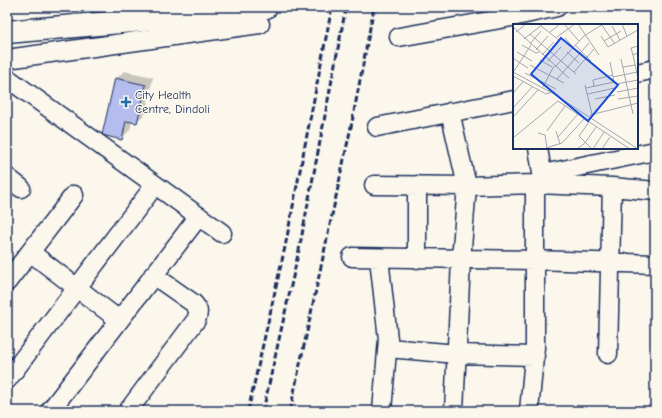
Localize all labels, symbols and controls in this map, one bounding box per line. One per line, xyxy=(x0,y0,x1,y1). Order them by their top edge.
inset map xyxy=(513,24,638,149)
place label: City Health Centre, Dindoli xyxy=(135,88,210,116)
marker: City Health Centre, Dindoli xyxy=(120,96,132,108)

